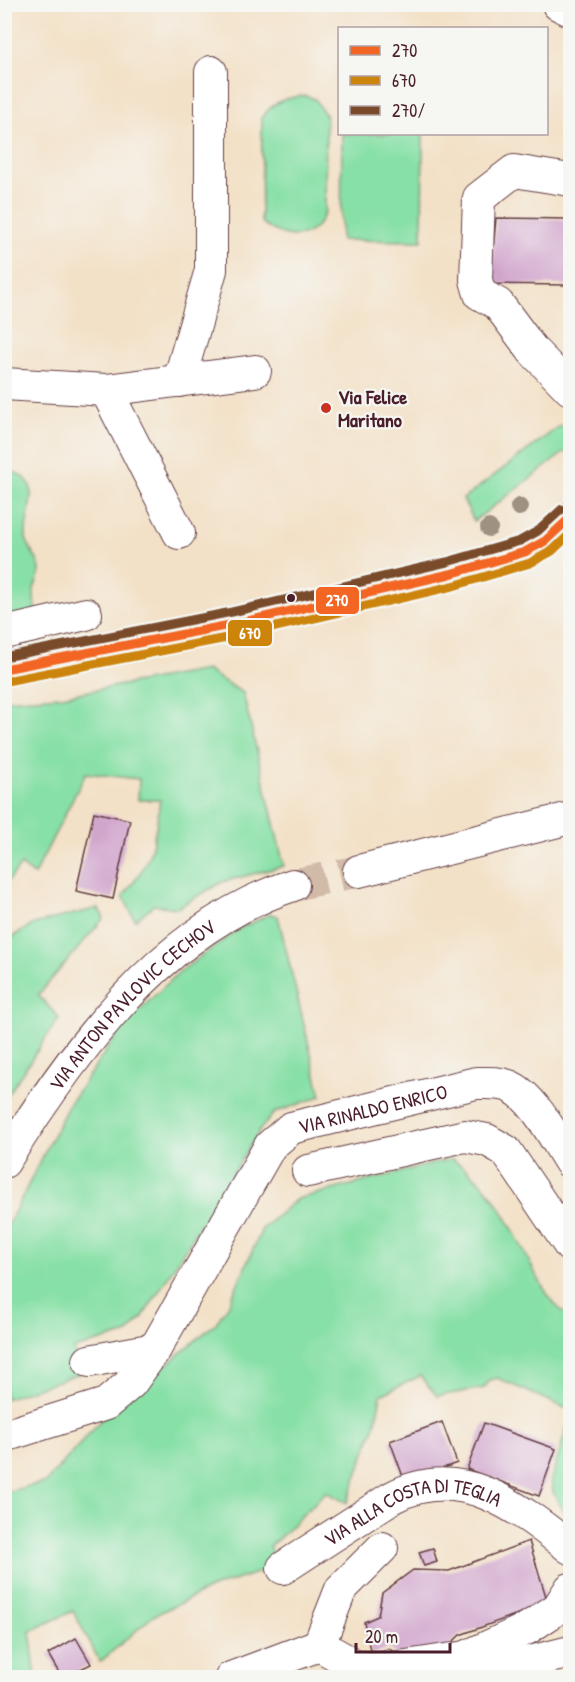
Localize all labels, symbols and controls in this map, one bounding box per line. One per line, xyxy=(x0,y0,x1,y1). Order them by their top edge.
legend xyxy=(338,27,548,135)
text: 270 xyxy=(392,38,417,63)
text: 670 xyxy=(392,68,416,93)
text: 270/ xyxy=(392,98,425,123)
place label: Via Felice Maritano xyxy=(338,383,407,433)
marker: Via Felice Maritano xyxy=(319,401,333,415)
line badge: 270 xyxy=(315,586,360,615)
text: 270 xyxy=(326,589,348,611)
unlabelled marker xyxy=(285,592,297,604)
line badge: 670 xyxy=(227,619,273,647)
text: 670 xyxy=(239,622,261,644)
street label: VIA ANTON PAVLOVIC CECHOV xyxy=(42,912,221,1095)
street label: VIA RINALDO ENRICO xyxy=(295,1077,450,1139)
street label: VIA ALLA COSTA DI TEGLIA xyxy=(318,1471,507,1552)
scale bar xyxy=(356,1616,450,1654)
text: 20 m xyxy=(365,1624,398,1649)

